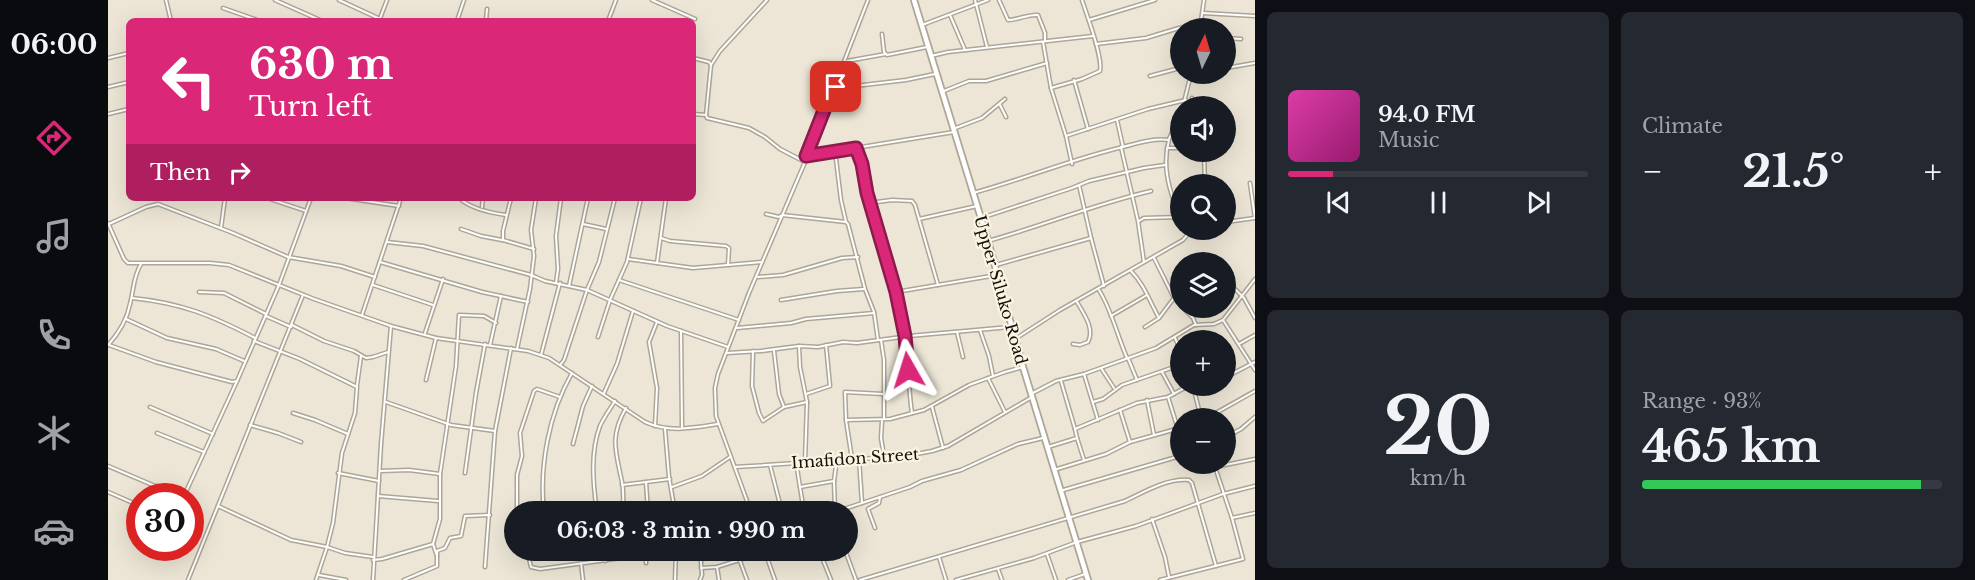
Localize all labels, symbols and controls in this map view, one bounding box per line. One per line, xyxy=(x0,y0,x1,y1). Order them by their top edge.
north arrow xyxy=(1170,18,1236,84)
map controls xyxy=(1170,18,1236,474)
text: 06:00 xyxy=(10,28,98,61)
text: 630 m xyxy=(249,38,393,90)
icon: left xyxy=(150,42,228,120)
pin xyxy=(810,61,861,112)
icon: arrive xyxy=(819,70,852,103)
text: Turn left xyxy=(249,90,372,123)
button: sound xyxy=(1170,96,1236,162)
text: 94.0 FM xyxy=(1378,101,1476,128)
text: Climate xyxy=(1642,114,1723,138)
icon: directions xyxy=(33,117,75,159)
text: Music xyxy=(1378,128,1439,152)
text: 21.5° xyxy=(1742,143,1845,199)
text: − xyxy=(1642,151,1663,192)
text: + xyxy=(1924,151,1942,192)
icon: right xyxy=(223,156,256,189)
text: Then xyxy=(150,159,211,186)
button: search xyxy=(1170,174,1236,240)
icon: previous xyxy=(1322,186,1355,219)
icon: pause xyxy=(1422,186,1455,219)
icon: next xyxy=(1522,186,1555,219)
street label: Upper Siluko Road xyxy=(970,213,1032,367)
icon: music xyxy=(33,215,75,257)
button: layers xyxy=(1170,252,1236,318)
icon: phone xyxy=(33,314,75,356)
button: + xyxy=(1170,330,1236,396)
position arrow xyxy=(876,338,940,402)
text: 20 xyxy=(1383,378,1493,475)
text: Range · 93% xyxy=(1642,389,1762,413)
button: − xyxy=(1170,408,1236,474)
icon: climate xyxy=(33,412,75,454)
text: 465 km xyxy=(1642,418,1821,474)
street label: Imafidon Street xyxy=(790,444,920,472)
text: km/h xyxy=(1410,466,1466,490)
speed limit sign: 30 xyxy=(126,483,204,561)
icon: car xyxy=(33,510,75,552)
text: 06:03 · 3 min · 990 m xyxy=(557,517,805,544)

